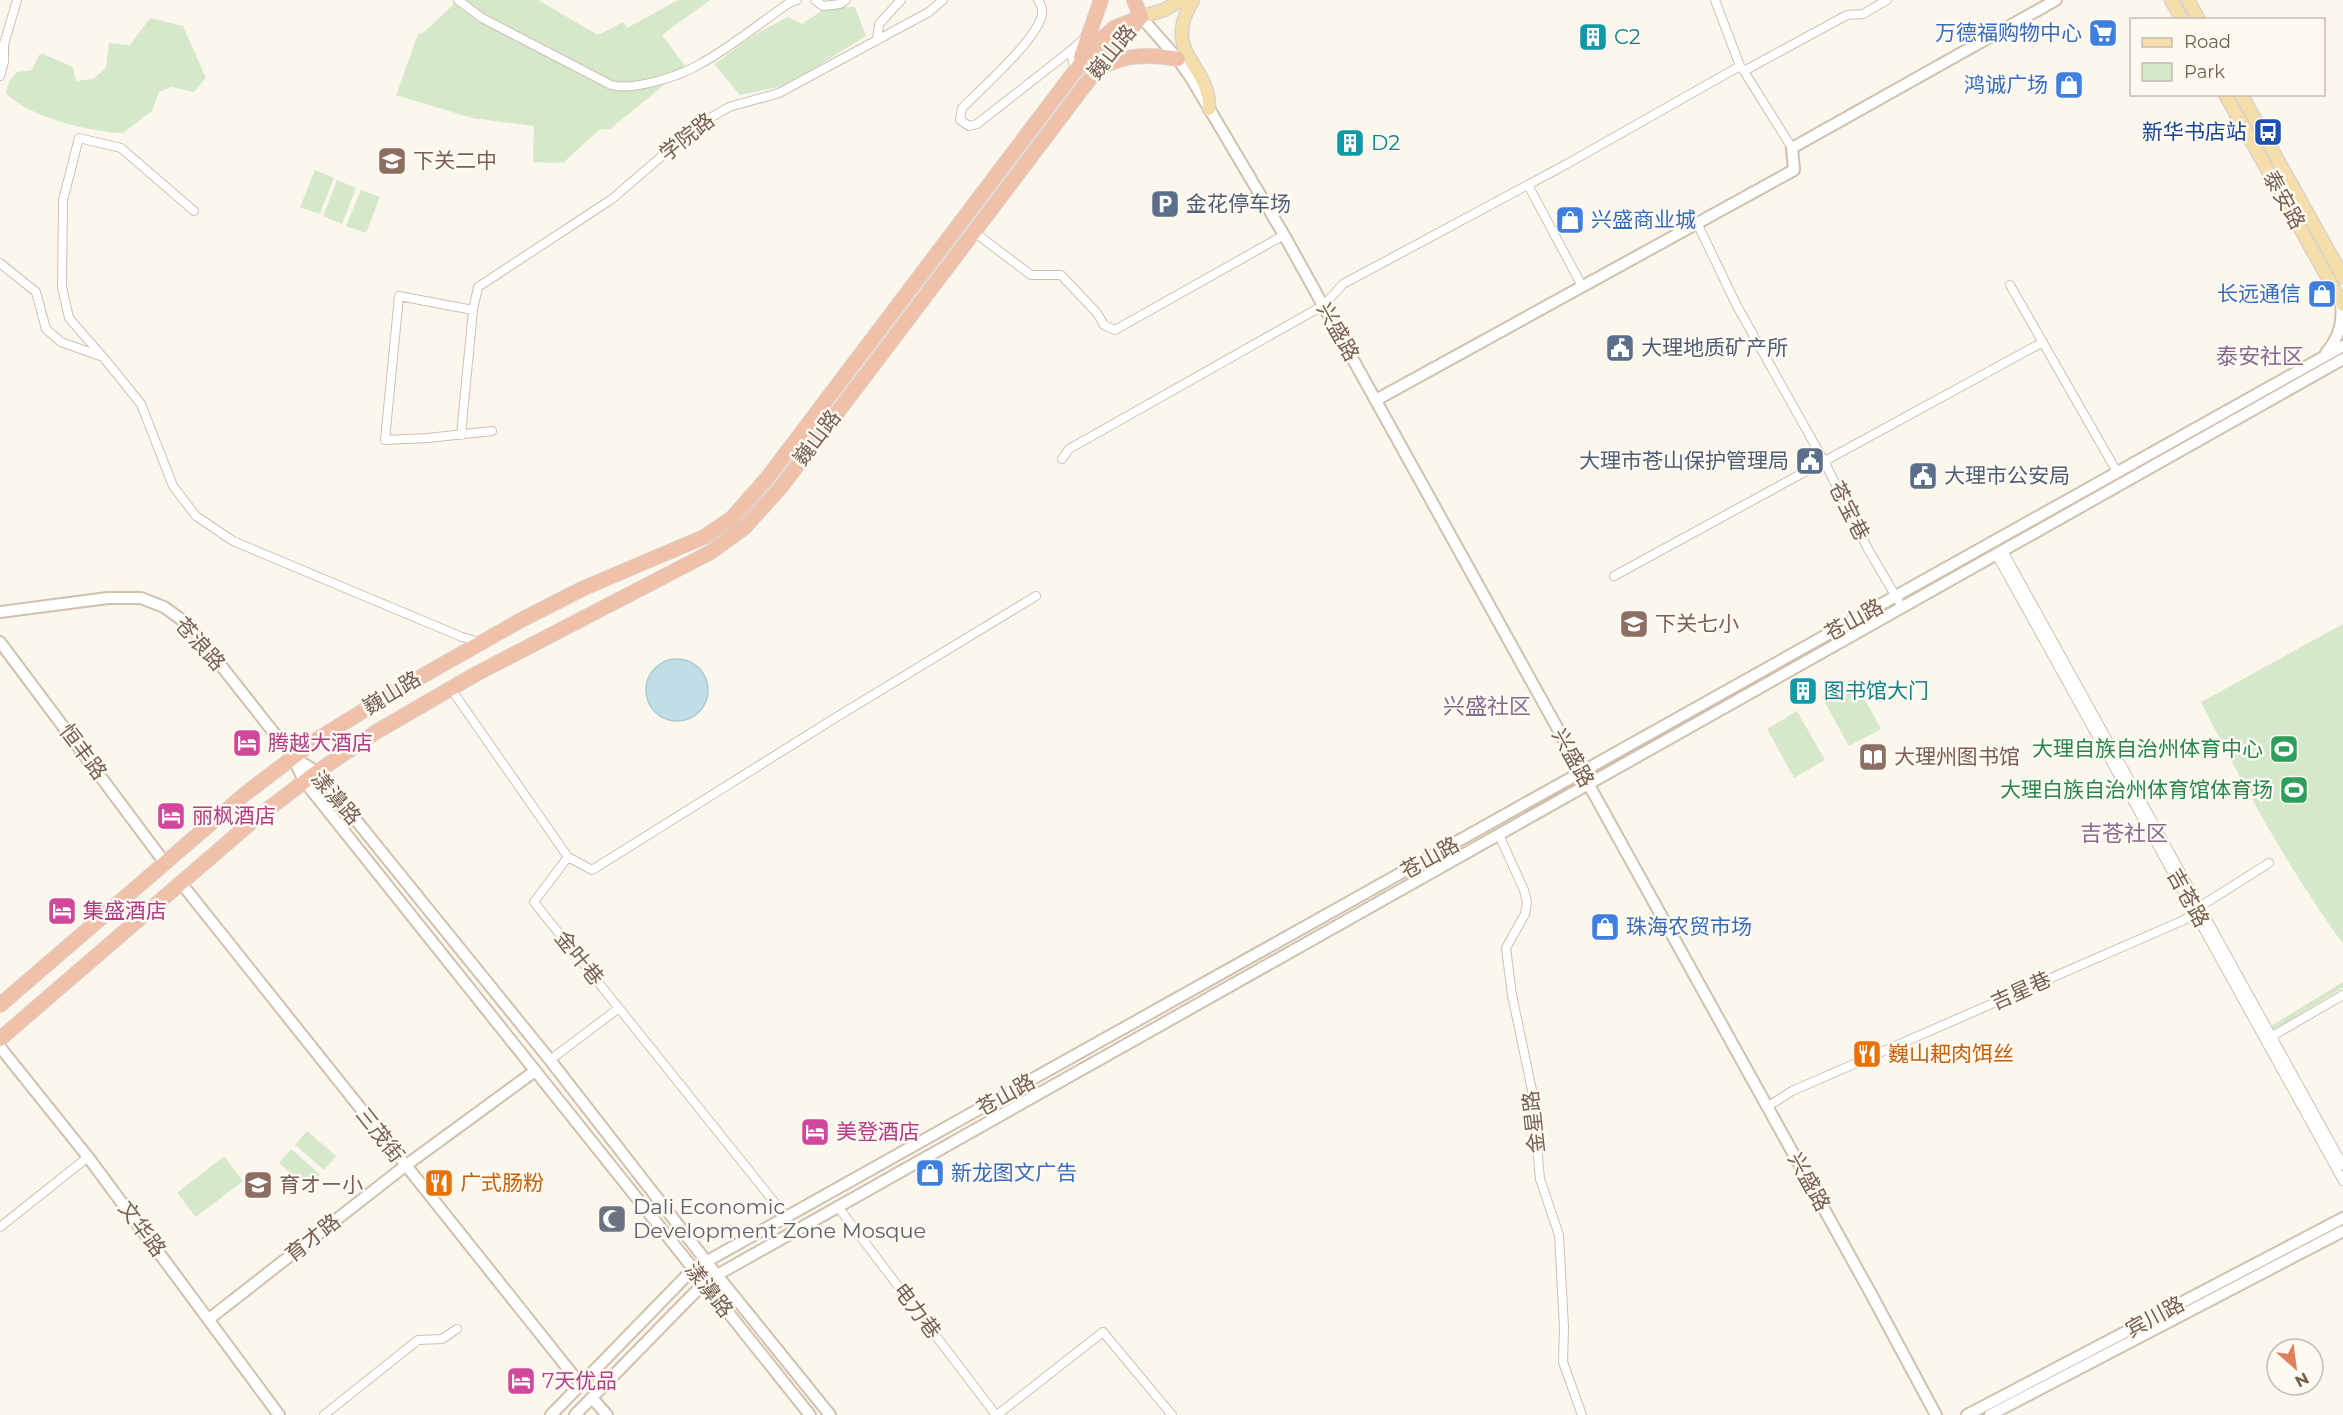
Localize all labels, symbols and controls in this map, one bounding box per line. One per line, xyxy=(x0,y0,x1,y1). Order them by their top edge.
supermarket icon: 万德福购物中心 xyxy=(2087,17,2119,49)
legend xyxy=(2130,18,2325,96)
street label: 巍山路 xyxy=(1082,19,1141,84)
place label: 万德福购物中心 xyxy=(1935,20,2082,45)
building icon: C2 xyxy=(1577,21,1609,53)
place label: C2 xyxy=(1614,24,1641,49)
text: Road xyxy=(2184,31,2231,53)
text: Park xyxy=(2184,61,2225,83)
shop icon: 鸿诚广场 xyxy=(2053,69,2085,101)
place label: 鸿诚广场 xyxy=(1964,72,2048,97)
street label: 学院路 xyxy=(654,107,719,166)
bus stop icon: 新华书店站 xyxy=(2252,116,2284,148)
place label: 新华书店站 xyxy=(2142,119,2247,144)
building icon: D2 xyxy=(1334,127,1366,159)
place label: D2 xyxy=(1371,130,1400,155)
school or university icon: 下关二中 xyxy=(376,145,408,177)
place label: 下关二中 xyxy=(413,148,497,173)
street label: 泰安路 xyxy=(2258,166,2311,233)
parking icon: 金花停车场 xyxy=(1149,188,1181,220)
place label: 金花停车场 xyxy=(1186,191,1291,216)
shop icon: 兴盛商业城 xyxy=(1554,204,1586,236)
place label: 兴盛商业城 xyxy=(1591,207,1696,232)
shop icon: 长远通信 xyxy=(2306,278,2338,310)
place label: 长远通信 xyxy=(2217,281,2301,306)
street label: 兴盛路 xyxy=(1312,298,1365,365)
public building icon: 大理地质矿产所 xyxy=(1604,332,1636,364)
place label: 大理地质矿产所 xyxy=(1641,335,1788,360)
district label: 泰安社区 xyxy=(2216,343,2304,370)
street label: 巍山路 xyxy=(788,405,846,470)
public building icon: 大理市苍山保护管理局 xyxy=(1794,445,1826,477)
place label: 大理市苍山保护管理局 xyxy=(1579,448,1789,473)
public building icon: 大理市公安局 xyxy=(1907,460,1939,492)
place label: 大理市公安局 xyxy=(1944,463,2070,488)
street label: 苍宝巷 xyxy=(1824,477,1875,545)
street label: 苍山路 xyxy=(1820,593,1887,646)
school or university icon: 下关七小 xyxy=(1618,608,1650,640)
place label: 下关七小 xyxy=(1655,611,1739,636)
street label: 苍浪路 xyxy=(170,612,231,675)
street label: 巍山路 xyxy=(358,666,425,720)
building icon: 图书馆大门 xyxy=(1787,675,1819,707)
place label: 图书馆大门 xyxy=(1824,678,1929,703)
district label: 兴盛社区 xyxy=(1443,693,1531,720)
street label: 恒丰路 xyxy=(54,719,112,784)
street label: 兴盛路 xyxy=(1547,724,1600,791)
hotel icon: 腾越大酒店 xyxy=(231,727,263,759)
place label: 腾越大酒店 xyxy=(268,730,373,755)
sports icon: 大理自族自治州体育中心 xyxy=(2268,733,2300,765)
place label: 大理自族自治州体育中心 xyxy=(2032,736,2263,761)
library icon: 大理州图书馆 xyxy=(1857,741,1889,773)
place label: 大理州图书馆 xyxy=(1894,744,2020,769)
street label: 漾濞路 xyxy=(306,766,366,830)
sports icon: 大理白族自治州体育馆体育场 xyxy=(2278,774,2310,806)
place label: 大理白族自治州体育馆体育场 xyxy=(2000,777,2273,802)
hotel icon: 丽枫酒店 xyxy=(155,800,187,832)
place label: 丽枫酒店 xyxy=(192,803,276,828)
district label: 吉苍社区 xyxy=(2080,820,2168,847)
street label: 苍山路 xyxy=(1396,831,1463,884)
street label: 吉苍路 xyxy=(2162,864,2215,931)
hotel icon: 集盛酒店 xyxy=(46,895,78,927)
place label: 集盛酒店 xyxy=(83,898,167,923)
shop icon: 珠海农贸市场 xyxy=(1589,911,1621,943)
place label: 珠海农贸市场 xyxy=(1626,914,1752,939)
street label: 金叶巷 xyxy=(550,925,609,990)
street label: 吉星巷 xyxy=(1987,966,2055,1015)
restaurant icon: 巍山耙肉饵丝 xyxy=(1851,1038,1883,1070)
place label: 巍山耙肉饵丝 xyxy=(1888,1041,2014,1066)
street label: 苍山路 xyxy=(972,1068,1039,1121)
street label: 金星路 xyxy=(1518,1089,1549,1155)
street label: 三茂街 xyxy=(351,1102,410,1167)
hotel icon: 美登酒店 xyxy=(799,1116,831,1148)
place label: 美登酒店 xyxy=(836,1119,920,1144)
street label: 兴盛路 xyxy=(1783,1148,1836,1215)
shop icon: 新龙图文广告 xyxy=(914,1157,946,1189)
place label: 新龙图文广告 xyxy=(951,1160,1077,1185)
restaurant icon: 广式肠粉 xyxy=(423,1167,455,1199)
school or university icon: 育オー小 xyxy=(242,1169,274,1201)
place label: 广式肠粉 xyxy=(460,1170,544,1195)
place label: 育オー小 xyxy=(279,1172,363,1197)
place label: Dali Economic Development Zone Mosque xyxy=(633,1194,926,1243)
street label: 文华路 xyxy=(113,1196,171,1261)
mosque icon: Dali Economic Development Zone Mosque xyxy=(596,1203,628,1235)
street label: 育才路 xyxy=(280,1208,345,1267)
street label: 漾濞路 xyxy=(680,1257,739,1322)
street label: 电力巷 xyxy=(888,1278,946,1343)
street label: 宾川路 xyxy=(2121,1291,2188,1342)
north arrow xyxy=(2265,1337,2325,1397)
hotel icon: 7天优品 xyxy=(505,1365,537,1397)
place label: 7天优品 xyxy=(542,1368,617,1393)
text: N xyxy=(2292,1368,2312,1391)

